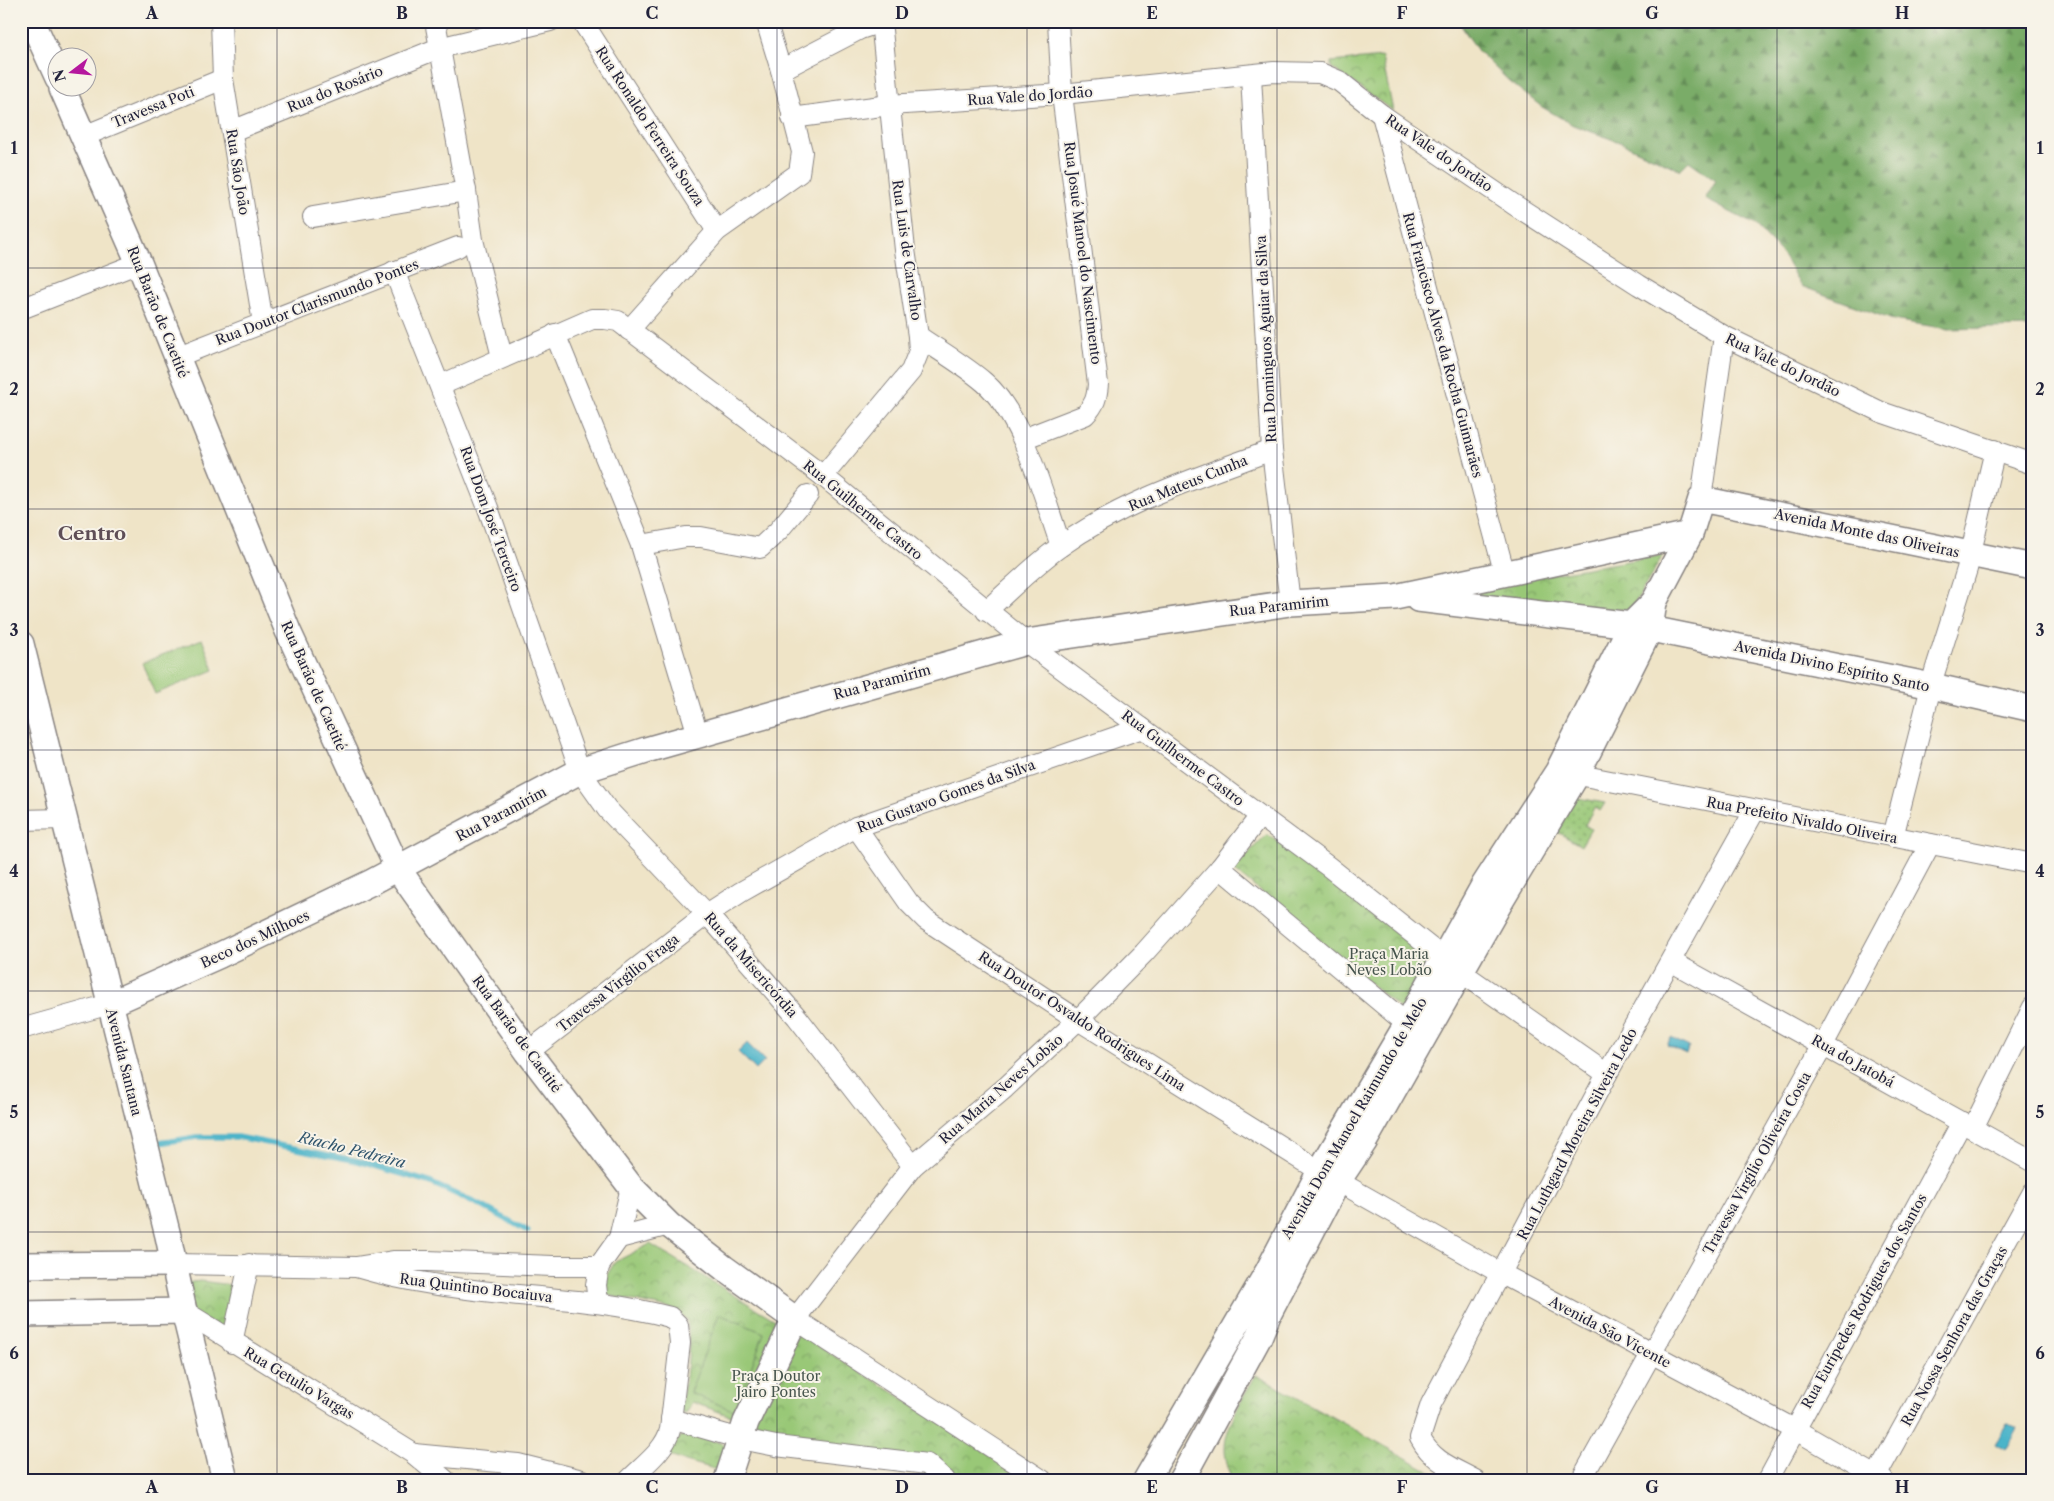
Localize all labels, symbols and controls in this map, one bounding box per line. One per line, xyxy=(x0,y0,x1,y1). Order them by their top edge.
text: A xyxy=(145,3,159,23)
text: B xyxy=(396,3,408,23)
text: C xyxy=(646,3,658,23)
text: D xyxy=(895,3,909,23)
text: E xyxy=(1146,3,1158,23)
text: F xyxy=(1397,3,1408,23)
text: G xyxy=(1645,3,1659,23)
text: H xyxy=(1895,3,1909,23)
street label: Rua Ronaldo Ferreira Souza xyxy=(592,43,709,210)
north arrow xyxy=(48,48,98,98)
street label: Rua do Rosário xyxy=(285,62,385,116)
text: N xyxy=(49,67,70,84)
street label: Travessa Poti xyxy=(109,82,197,132)
street label: Rua Vale do Jordão xyxy=(967,83,1093,109)
street label: Rua Vale do Jordão xyxy=(1382,110,1496,196)
street label: Rua São João xyxy=(222,128,254,216)
text: 1 xyxy=(10,138,18,158)
text: 1 xyxy=(2036,138,2044,158)
street label: Rua Josué Manoel do Nascimento xyxy=(1060,141,1106,365)
street label: Rua Luis de Carvalho xyxy=(888,178,926,322)
street label: Rua Francisco Alves da Rocha Guimarães xyxy=(1399,210,1487,480)
street label: Rua Dominguos Aguiar da Silva xyxy=(1252,234,1280,443)
street label: Rua Barão de Caetité xyxy=(123,243,193,381)
street label: Rua Doutor Clarismundo Pontes xyxy=(213,255,421,349)
street label: Rua Vale do Jordão xyxy=(1723,329,1843,401)
text: 2 xyxy=(9,379,19,399)
text: 2 xyxy=(2035,379,2045,399)
street label: Rua Dom José Terceiro xyxy=(456,444,526,594)
street label: Rua Mateus Cunha xyxy=(1126,451,1251,515)
street label: Rua Guilherme Castro xyxy=(800,456,926,564)
street label: Avenida Monte das Oliveiras xyxy=(1772,504,1961,561)
district label: Centro xyxy=(58,522,126,545)
street label: Rua Paramirim xyxy=(1228,592,1330,620)
street label: Rua Barão de Caetité xyxy=(277,618,351,754)
text: 3 xyxy=(9,620,19,640)
text: 3 xyxy=(2035,620,2045,640)
street label: Avenida Divino Espírito Santo xyxy=(1732,636,1931,696)
street label: Rua Paramirim xyxy=(831,660,933,704)
street label: Rua Guilherme Castro xyxy=(1118,706,1248,810)
street label: Rua Gustavo Gomes da Silva xyxy=(854,755,1038,837)
street label: Rua Paramirim xyxy=(453,783,549,845)
street label: Rua Prefeito Nivaldo Oliveira xyxy=(1705,793,1900,847)
text: 4 xyxy=(9,861,19,881)
text: 4 xyxy=(2035,861,2045,881)
street label: Beco dos Milhoes xyxy=(198,906,312,972)
street label: Rua da Misericórdia xyxy=(700,909,802,1022)
street label: Travessa Virgílio Fraga xyxy=(553,929,683,1036)
park label: Praça Maria Neves Lobão xyxy=(1346,945,1432,979)
street label: Rua Doutor Osvaldo Rodrigues Lima xyxy=(975,947,1189,1095)
street label: Rua Barão de Caetité xyxy=(468,972,566,1096)
street label: Avenida Dom Manoel Raimundo de Melo xyxy=(1277,994,1431,1243)
street label: Avenida Santana xyxy=(102,1005,146,1118)
street label: Rua Luthgard Moreira Silveira Ledo xyxy=(1513,1025,1641,1243)
street label: Rua Maria Neves Lobão xyxy=(935,1030,1067,1148)
street label: Rua do Jatobá xyxy=(1808,1031,1898,1092)
street label: Travessa Virgílio Oliveira Costa xyxy=(1699,1068,1815,1258)
text: 5 xyxy=(10,1102,19,1122)
text: 5 xyxy=(2036,1102,2045,1122)
water label: Riacho Pedreira xyxy=(296,1127,408,1172)
street label: Rua Eurípedes Rodrigues dos Santos xyxy=(1797,1190,1931,1412)
street label: Rua Nossa Senhora das Graças xyxy=(1897,1243,2011,1429)
street label: Rua Quintino Bocaiuva xyxy=(399,1270,554,1306)
street label: Avenida São Vicente xyxy=(1545,1292,1674,1372)
text: 6 xyxy=(9,1343,19,1363)
street label: Rua Getulio Vargas xyxy=(241,1343,357,1423)
text: 6 xyxy=(2035,1343,2045,1363)
park label: Praça Doutor Jairo Pontes xyxy=(732,1367,821,1401)
text: A xyxy=(145,1477,159,1497)
text: B xyxy=(396,1477,408,1497)
text: C xyxy=(646,1477,658,1497)
text: D xyxy=(895,1477,909,1497)
text: E xyxy=(1146,1477,1158,1497)
text: F xyxy=(1397,1477,1408,1497)
text: G xyxy=(1645,1477,1659,1497)
text: H xyxy=(1895,1477,1909,1497)

